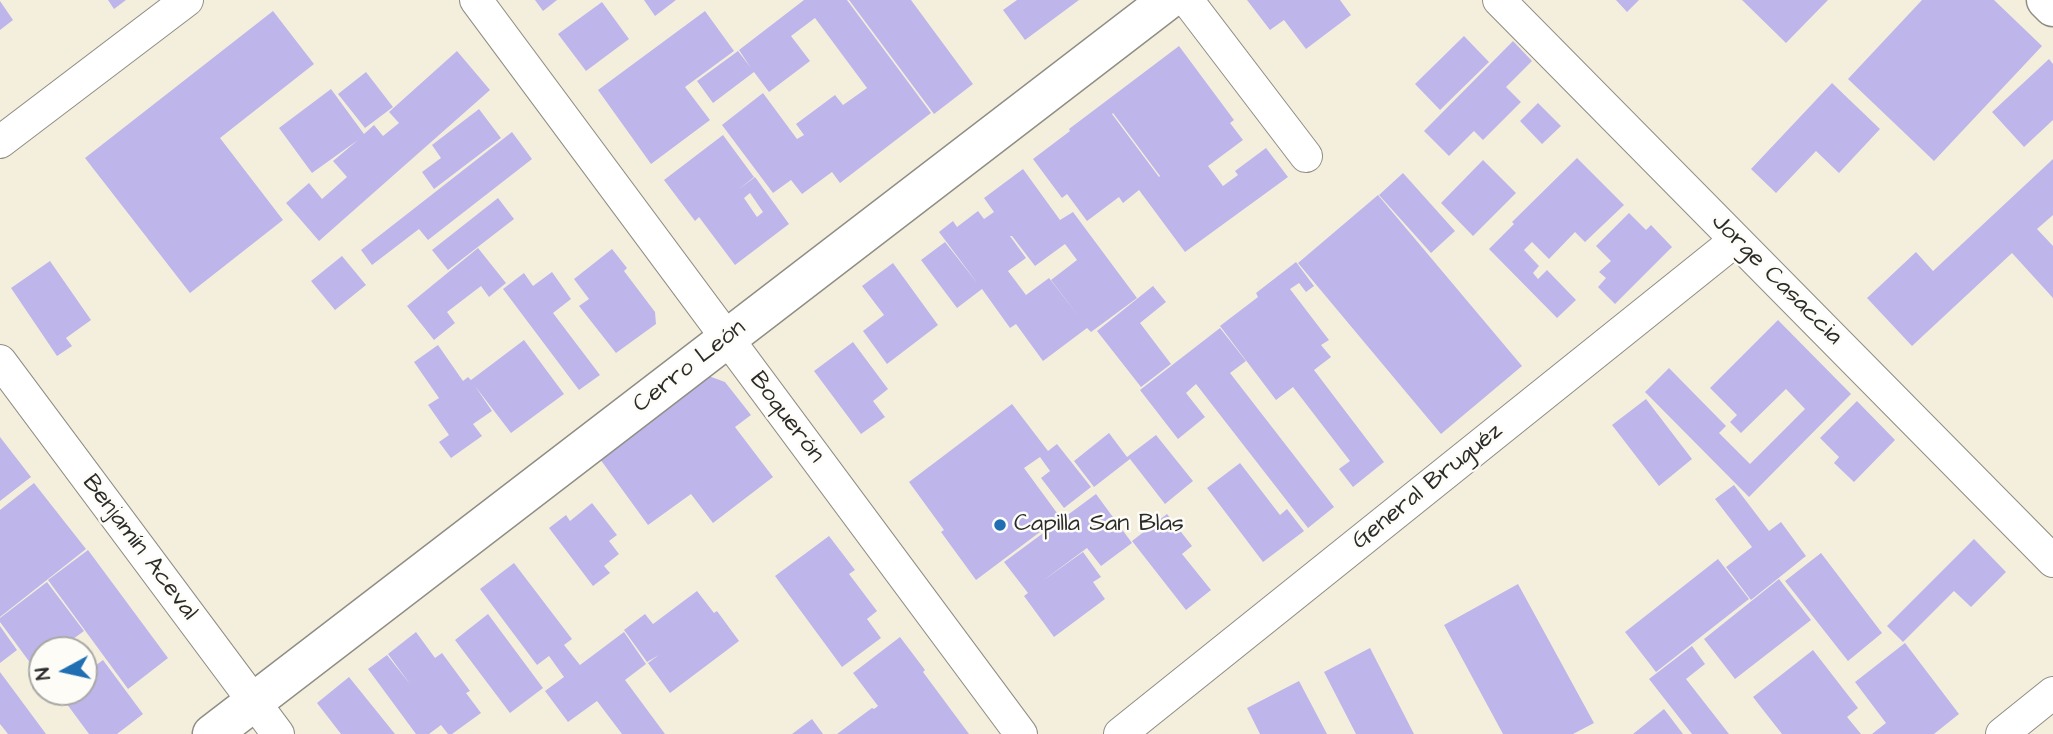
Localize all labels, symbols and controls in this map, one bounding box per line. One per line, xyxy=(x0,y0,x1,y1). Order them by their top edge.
street label: Jorge Casaccia xyxy=(1704,208,1848,352)
street label: Cerro León xyxy=(628,314,752,420)
street label: Boquerón xyxy=(742,367,830,469)
street label: General Bruguéz xyxy=(1347,417,1509,557)
street label: Benjamín Aceval xyxy=(75,470,203,626)
place label: Capilla San Blas xyxy=(1014,511,1184,539)
marker: Capilla San Blas xyxy=(992,517,1008,533)
north arrow xyxy=(28,636,98,706)
text: N xyxy=(29,666,58,682)

